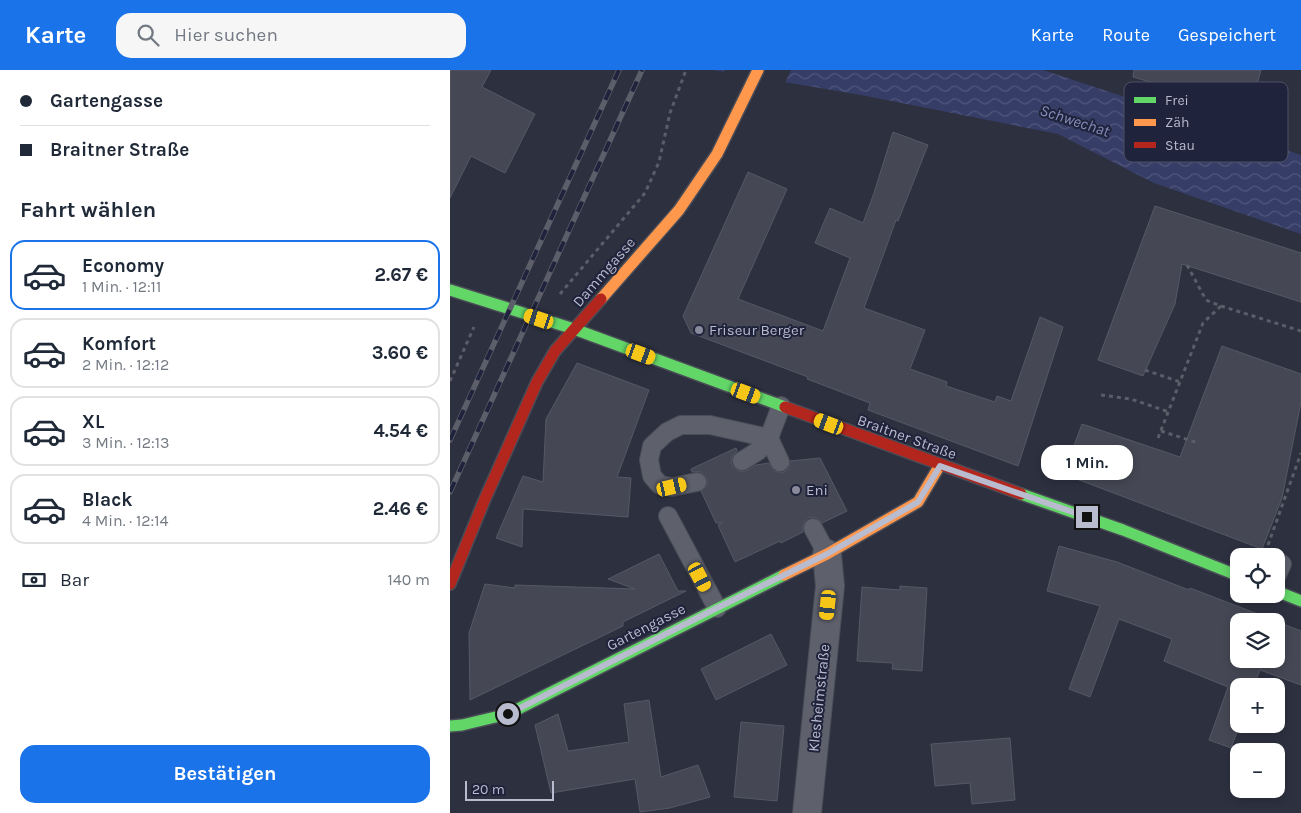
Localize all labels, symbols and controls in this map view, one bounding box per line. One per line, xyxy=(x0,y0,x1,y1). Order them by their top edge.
search box xyxy=(116,13,466,58)
text: Karte xyxy=(25,21,86,49)
icon: search xyxy=(134,21,162,49)
text: Hier suchen xyxy=(174,24,278,46)
text: Karte xyxy=(1031,24,1074,46)
text: Route xyxy=(1102,24,1150,46)
text: Gespeichert xyxy=(1178,24,1276,46)
legend xyxy=(1124,82,1288,162)
text: Gartengasse xyxy=(50,90,163,112)
text: Frei xyxy=(1165,92,1189,109)
water label: Schwechat xyxy=(1038,100,1113,141)
text: Zäh xyxy=(1165,114,1189,131)
text: Stau xyxy=(1165,137,1195,154)
text: Braitner Straße xyxy=(50,139,189,161)
text: Fahrt wählen xyxy=(20,197,156,223)
street label: Dammgasse xyxy=(569,233,639,311)
icon: car xyxy=(22,253,67,298)
text: Economy xyxy=(82,255,164,277)
text: 2.67 € xyxy=(375,264,428,286)
text: 1 Min. · 12:11 xyxy=(82,277,161,296)
car xyxy=(522,307,555,331)
place label: Friseur Berger xyxy=(709,321,805,339)
marker: Friseur Berger xyxy=(693,324,705,336)
icon: car xyxy=(22,331,67,376)
text: Komfort xyxy=(82,333,156,355)
text: 3.60 € xyxy=(372,342,428,364)
car xyxy=(624,342,657,366)
text: 2 Min. · 12:12 xyxy=(82,355,169,374)
car xyxy=(729,381,762,405)
icon: car xyxy=(22,409,67,454)
text: XL xyxy=(82,411,104,433)
street label: Braitner Straße xyxy=(855,411,959,463)
car xyxy=(812,412,845,436)
text: 4.54 € xyxy=(373,420,428,442)
text: 3 Min. · 12:13 xyxy=(82,433,170,452)
callout: 1 Min. xyxy=(1041,444,1133,480)
text: 1 Min. xyxy=(1066,453,1108,472)
car xyxy=(655,476,688,498)
place label: Eni xyxy=(806,481,828,499)
marker: Eni xyxy=(790,484,802,496)
icon: car xyxy=(22,487,67,532)
text: Black xyxy=(82,489,133,511)
text: 2.46 € xyxy=(373,498,428,520)
route end xyxy=(1076,506,1098,528)
text: 4 Min. · 12:14 xyxy=(82,511,169,530)
map controls xyxy=(1230,548,1285,798)
button: locate xyxy=(1230,548,1285,603)
car xyxy=(686,560,713,594)
icon: cash xyxy=(20,566,48,594)
text: Bar xyxy=(60,569,89,591)
text: 140 m xyxy=(388,570,430,589)
car xyxy=(818,589,837,621)
street label: Gartengasse xyxy=(604,599,688,655)
button: layers xyxy=(1230,613,1285,668)
street label: Klesheimstraße xyxy=(804,643,834,753)
button: + xyxy=(1230,678,1285,733)
route start xyxy=(497,703,519,725)
button: − xyxy=(1230,743,1285,798)
button: Bestätigen xyxy=(20,745,430,803)
scale bar xyxy=(465,778,554,801)
text: 20 m xyxy=(472,781,505,798)

